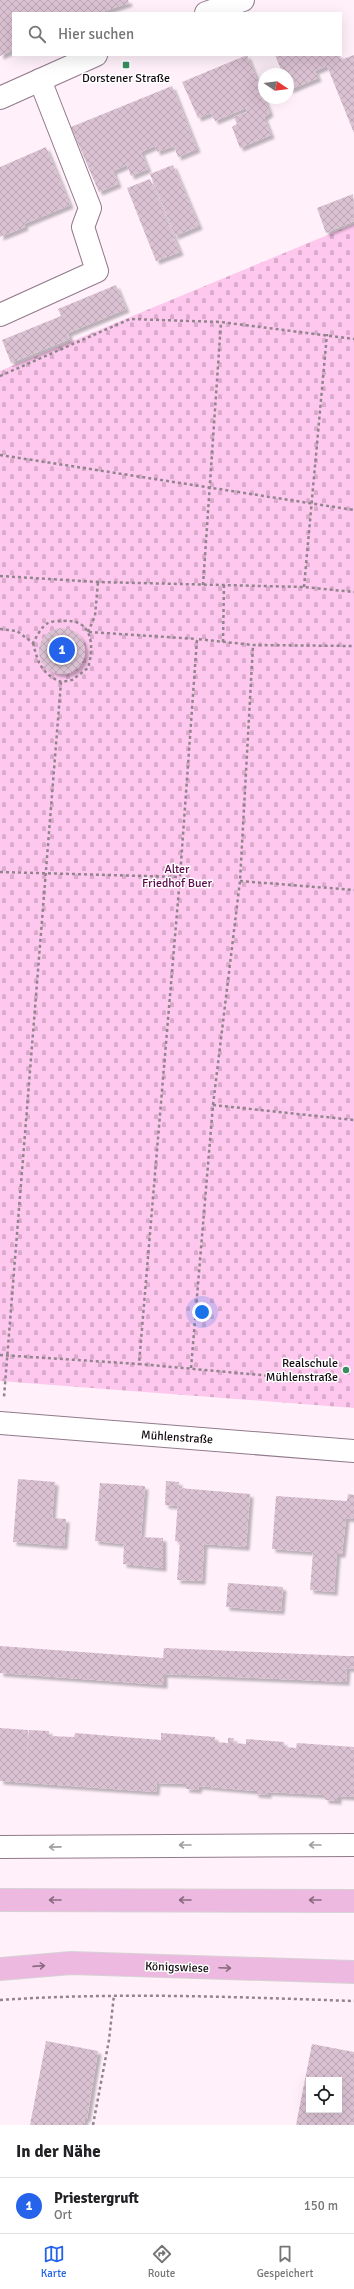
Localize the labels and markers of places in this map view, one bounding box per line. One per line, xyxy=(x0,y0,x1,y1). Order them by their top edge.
marker: Dorstener Straße xyxy=(121,60,131,70)
place label: Dorstener Straße xyxy=(82,71,170,86)
pin: 1 xyxy=(49,635,75,665)
place label: Realschule Mühlenstraße xyxy=(266,1356,338,1385)
marker: Realschule Mühlenstraße xyxy=(341,1365,351,1375)

